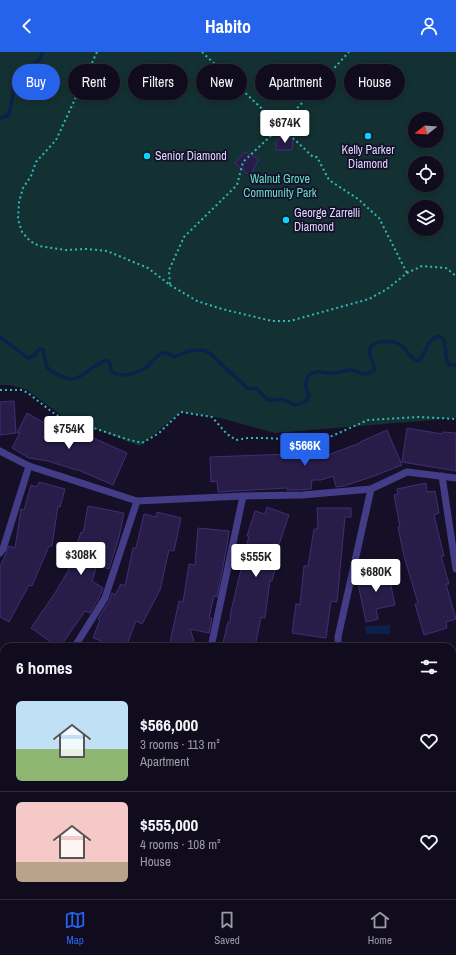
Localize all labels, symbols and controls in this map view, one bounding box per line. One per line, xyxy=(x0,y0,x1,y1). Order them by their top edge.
text: Habito xyxy=(205,14,251,39)
icon: back xyxy=(16,15,38,37)
icon: person xyxy=(418,15,440,37)
chip: Buy xyxy=(12,64,60,100)
chip: Rent xyxy=(68,64,120,100)
chip: Filters xyxy=(128,64,188,100)
chip: New xyxy=(196,64,247,100)
chip: Apartment xyxy=(255,64,336,100)
chip: House xyxy=(344,64,405,100)
pin: $674K xyxy=(257,110,313,144)
north arrow xyxy=(408,112,444,148)
map controls xyxy=(408,112,444,236)
text: $674K xyxy=(269,114,301,131)
marker: Kelly Parker Diamond xyxy=(363,131,373,141)
place label: Kelly Parker Diamond xyxy=(341,142,395,172)
place label: Senior Diamond xyxy=(155,148,227,164)
marker: Senior Diamond xyxy=(142,151,152,161)
button: locate xyxy=(408,156,444,192)
park label: Walnut Grove Community Park xyxy=(243,171,317,201)
button: layers xyxy=(408,200,444,236)
place label: George Zarrelli Diamond xyxy=(294,205,360,235)
marker: George Zarrelli Diamond xyxy=(281,215,291,225)
pin: $754K xyxy=(41,416,97,450)
text: $754K xyxy=(53,420,85,437)
pin: $566K xyxy=(277,433,333,467)
text: $566K xyxy=(289,437,321,454)
pin: $308K xyxy=(53,542,109,576)
pin: $555K xyxy=(228,544,284,578)
text: $308K xyxy=(65,546,97,563)
text: $555K xyxy=(240,548,272,565)
pin: $680K xyxy=(348,559,404,593)
text: $680K xyxy=(360,563,392,580)
text: 6 homes xyxy=(16,656,73,679)
icon: filters xyxy=(418,656,440,678)
text: $566,000 xyxy=(140,713,198,736)
icon: home xyxy=(48,717,96,765)
icon: heart xyxy=(418,730,440,752)
text: 3 rooms · 113 m² xyxy=(140,736,220,753)
text: Apartment xyxy=(140,753,189,770)
text: $555,000 xyxy=(140,813,198,836)
icon: home xyxy=(48,818,96,866)
icon: heart xyxy=(418,831,440,853)
text: 4 rooms · 108 m² xyxy=(140,836,221,853)
text: House xyxy=(140,853,171,870)
tab: Map xyxy=(64,909,86,947)
tab: Saved xyxy=(214,909,240,947)
tab: Home xyxy=(368,909,392,947)

